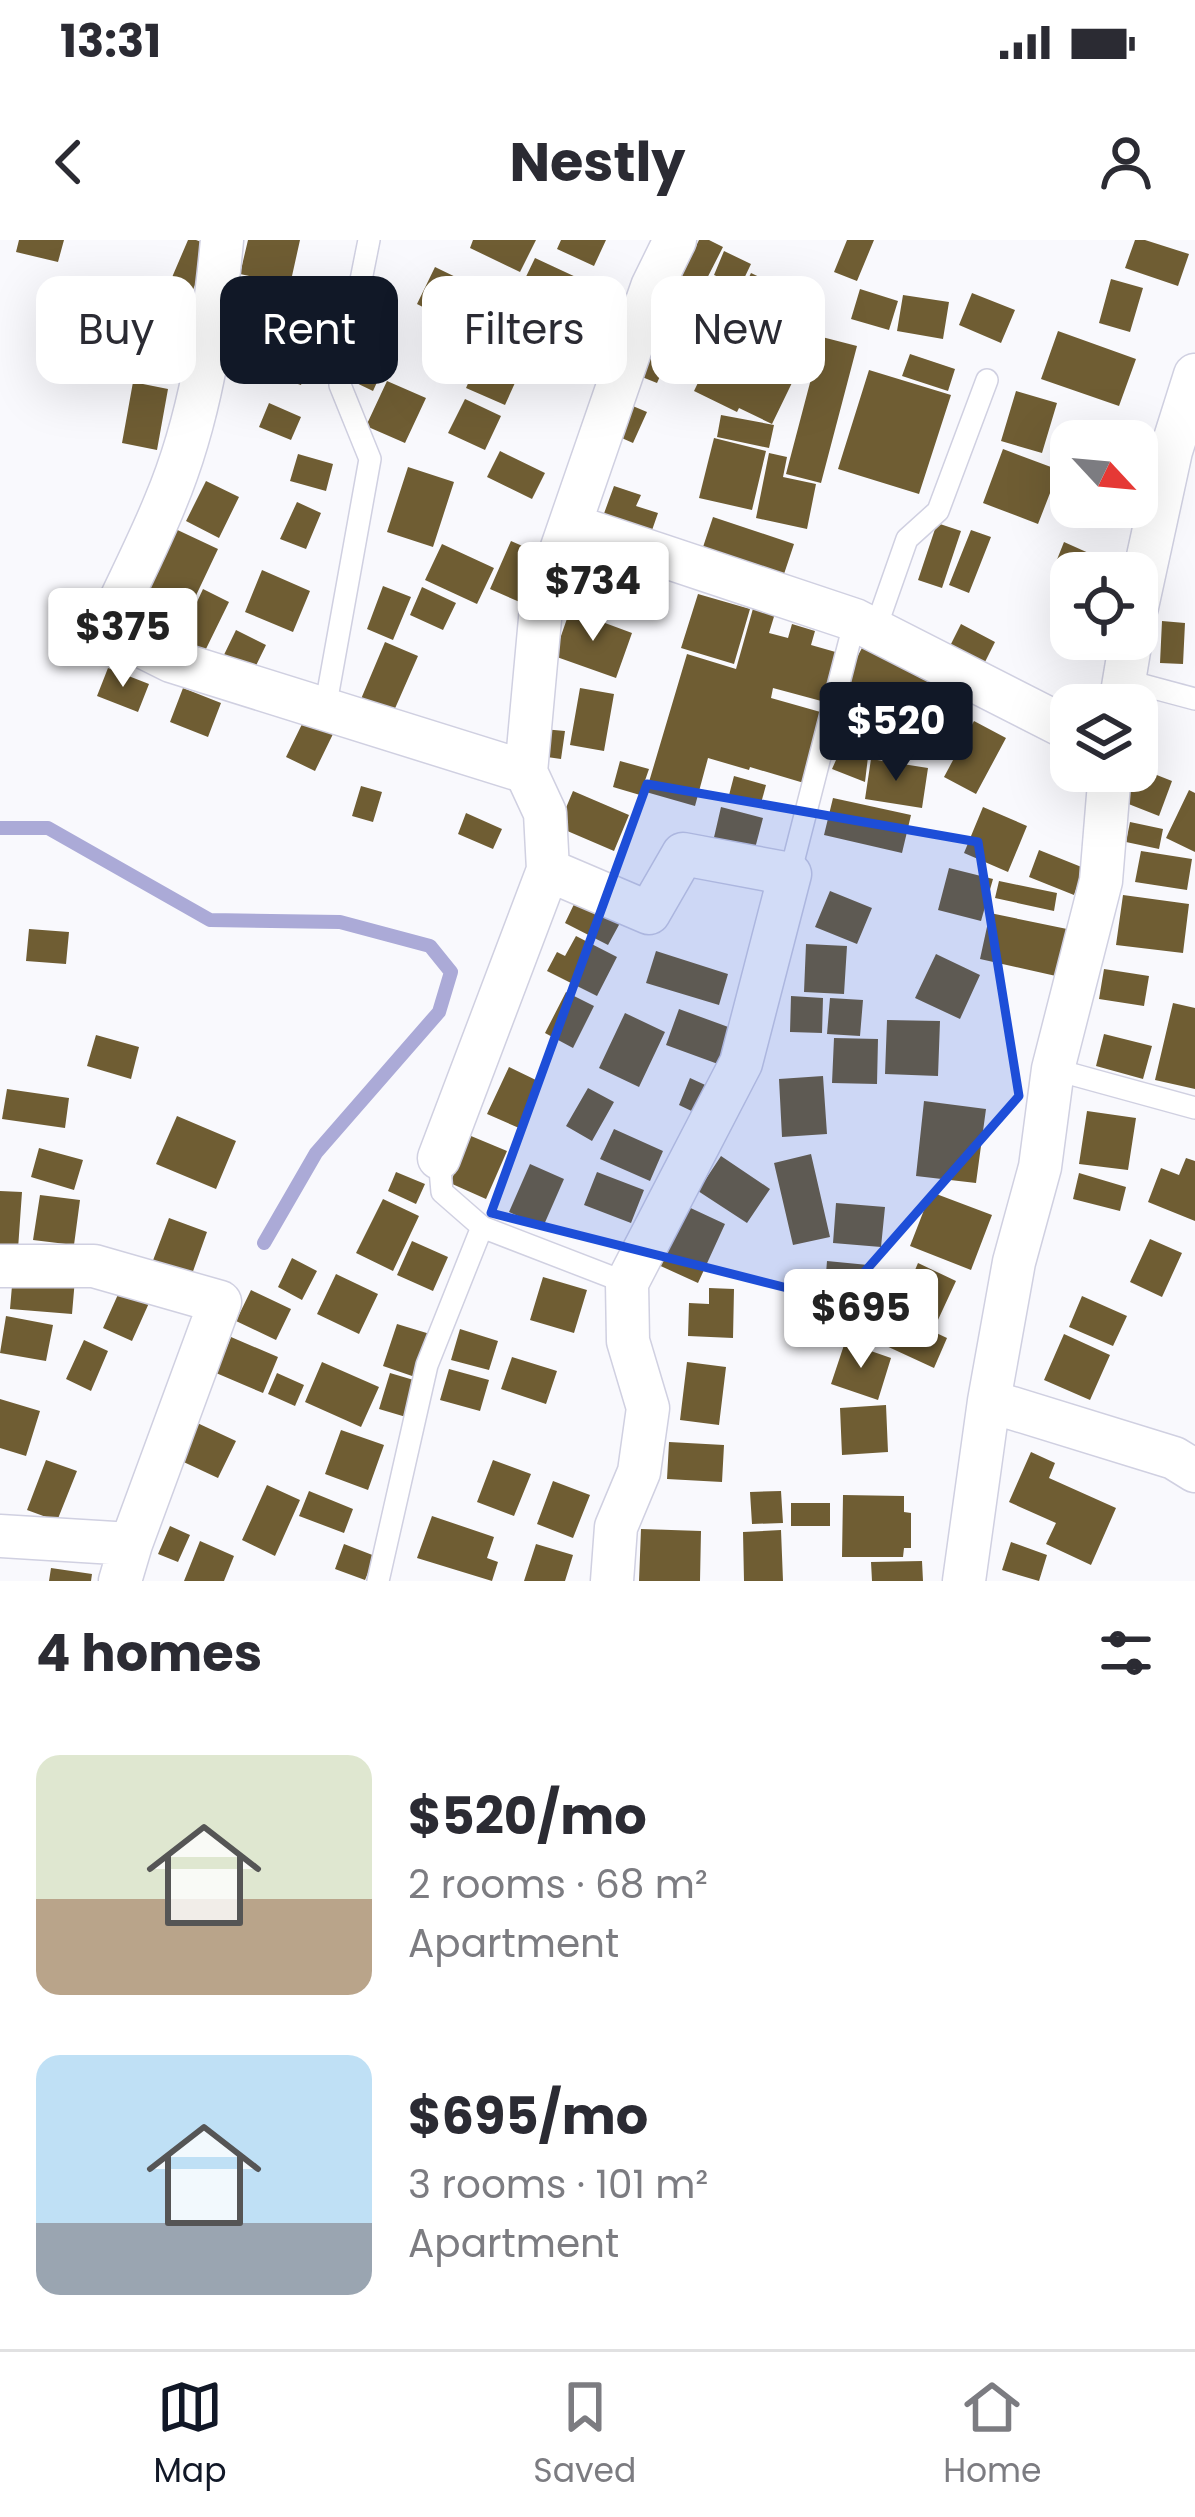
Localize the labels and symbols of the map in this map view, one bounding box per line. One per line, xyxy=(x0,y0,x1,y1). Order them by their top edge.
north arrow xyxy=(1050,420,1158,528)
pin: $734 xyxy=(522,542,664,644)
pin: $375 xyxy=(52,588,194,690)
pin: $520 xyxy=(825,682,967,784)
pin: $695 xyxy=(790,1269,932,1371)

